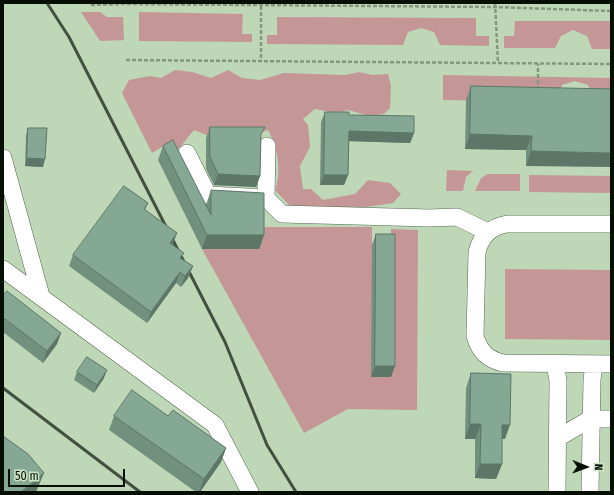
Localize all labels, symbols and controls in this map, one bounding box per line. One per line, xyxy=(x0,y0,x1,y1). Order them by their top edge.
north arrow xyxy=(566,447,606,487)
scale bar xyxy=(10,461,127,487)
text: N xyxy=(592,464,605,471)
text: 50 m xyxy=(15,469,39,483)

